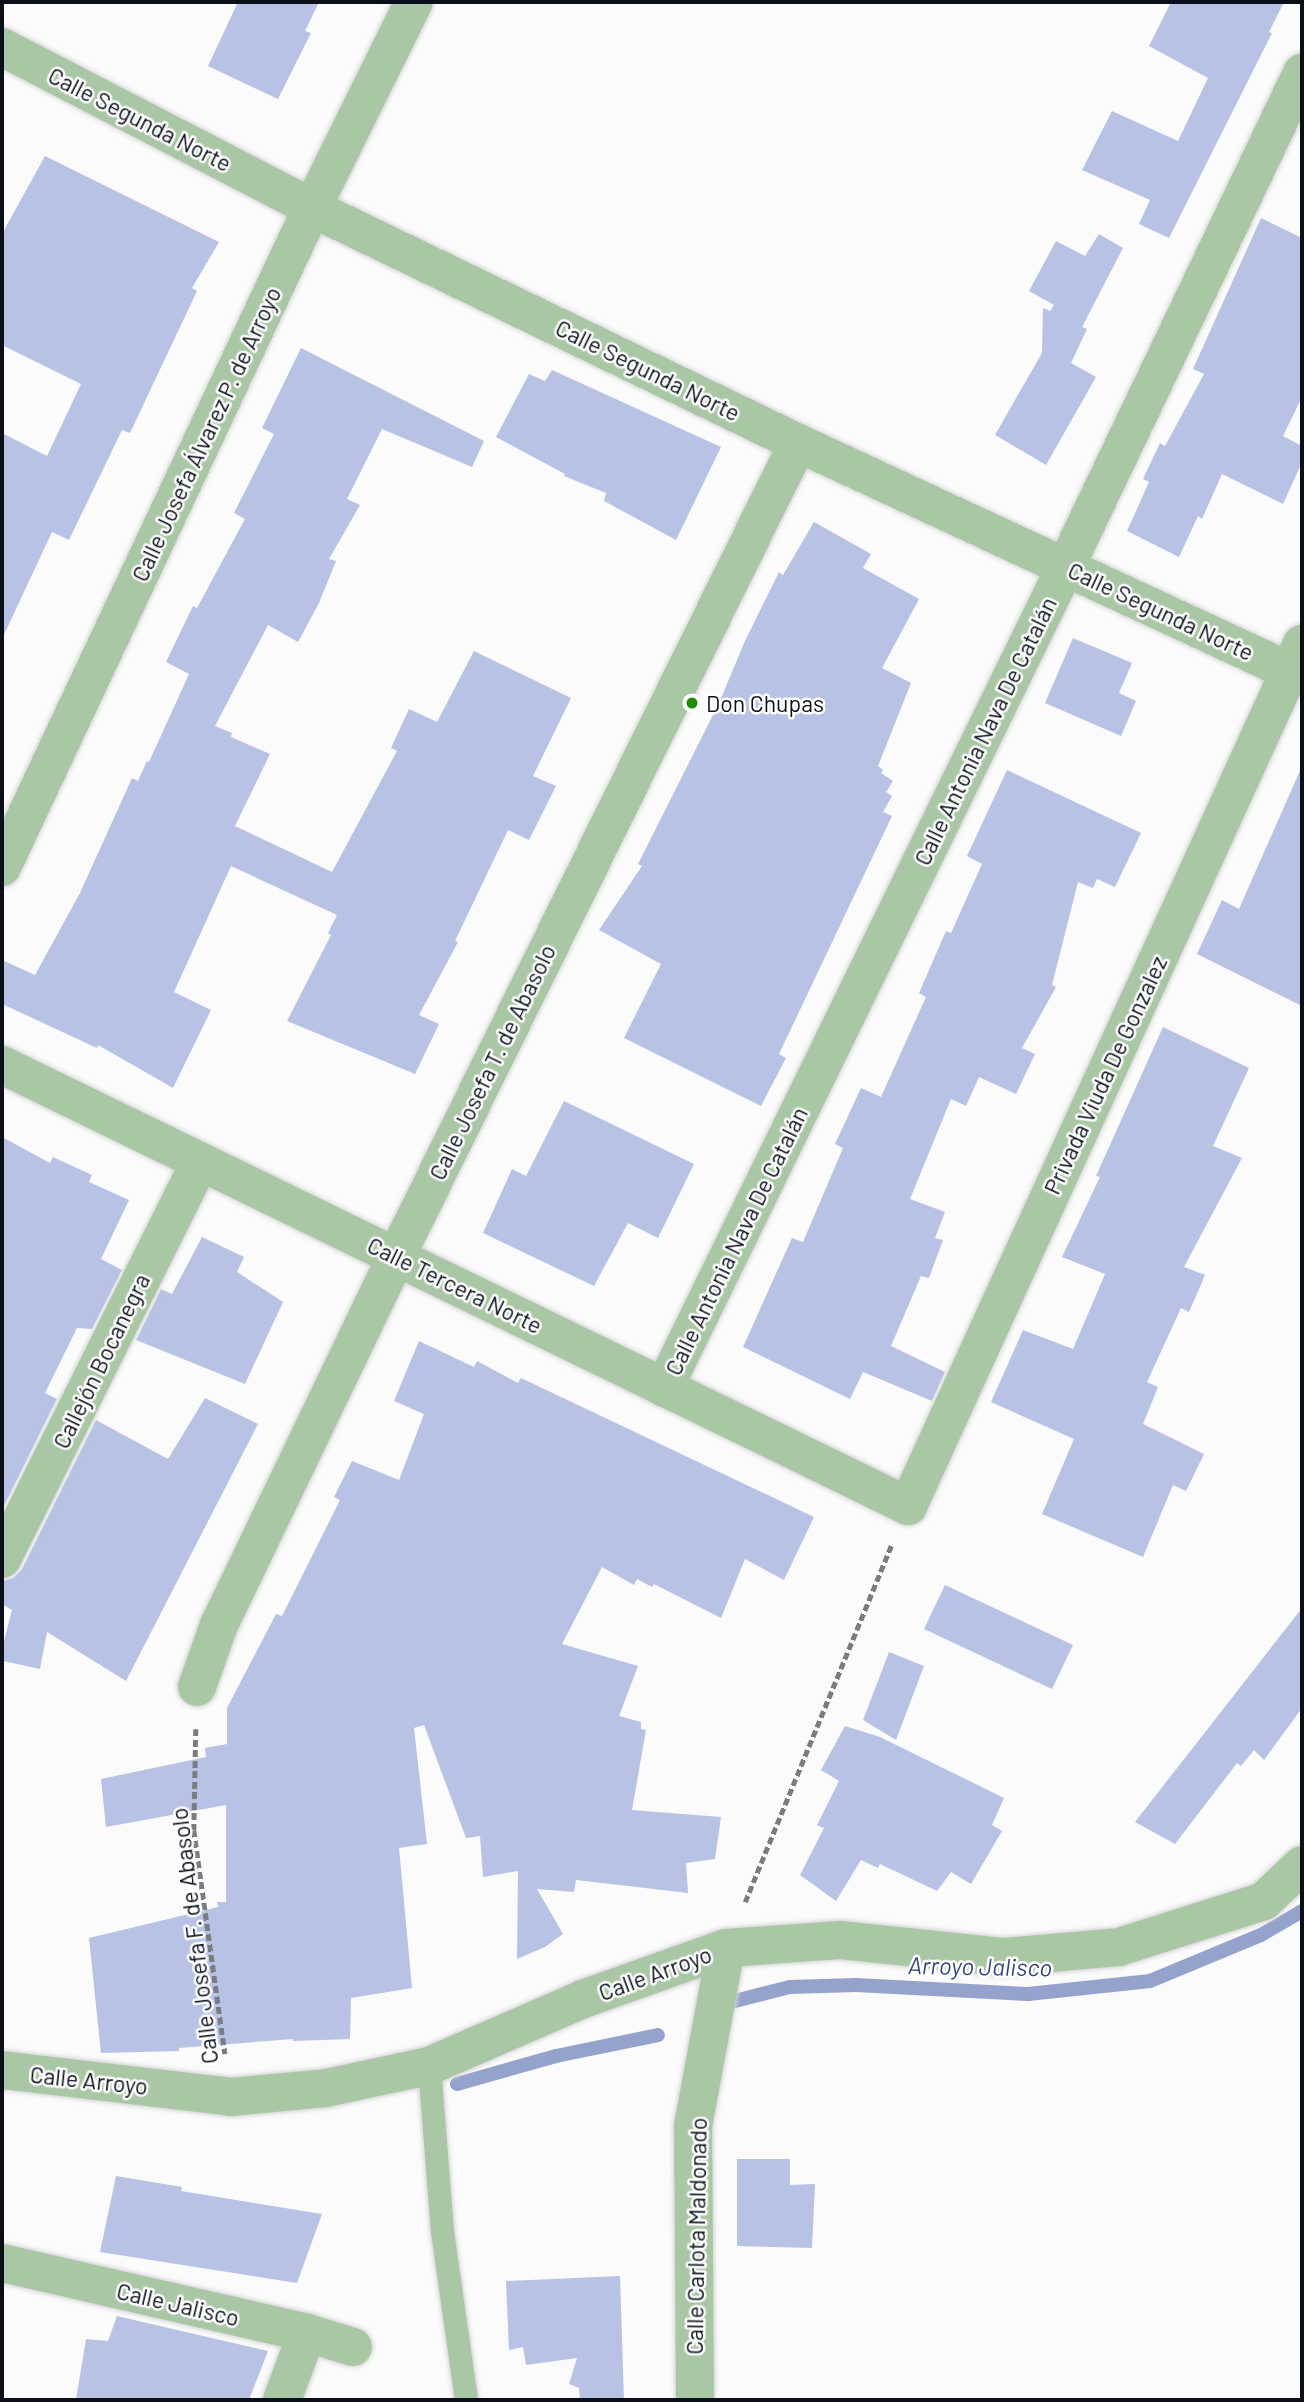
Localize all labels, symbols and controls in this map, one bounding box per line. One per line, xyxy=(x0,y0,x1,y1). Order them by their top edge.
street label: Calle Segunda Norte xyxy=(44,61,236,177)
street label: Calle Josefa Álvarez P. de Arroyo xyxy=(126,282,286,586)
street label: Calle Segunda Norte xyxy=(551,313,745,427)
street label: Calle Segunda Norte xyxy=(1064,556,1258,666)
street label: Calle Antonia Nava De Catalán xyxy=(908,592,1062,870)
place label: Don Chupas xyxy=(706,689,824,717)
marker: Don Chupas xyxy=(684,695,700,711)
street label: Calle Josefa T. de Abasolo xyxy=(423,940,561,1184)
street label: Privada Viuda De Gonzalez xyxy=(1038,951,1172,1199)
street label: Calle Antonia Nava De Catalán xyxy=(659,1102,813,1380)
street label: Calle Tercera Norte xyxy=(363,1231,547,1339)
street label: Callejón Bocanegra xyxy=(47,1269,155,1453)
street label: Calle Josefa F. de Abasolo xyxy=(165,1806,223,2066)
street label: Calle Arroyo xyxy=(595,1940,715,2006)
water label: Arroyo Jalisco xyxy=(908,1950,1052,1982)
street label: Calle Arroyo xyxy=(29,2060,149,2100)
street label: Calle Carlota Maldonado xyxy=(680,2117,712,2355)
street label: Calle Jalisco xyxy=(114,2277,242,2331)

